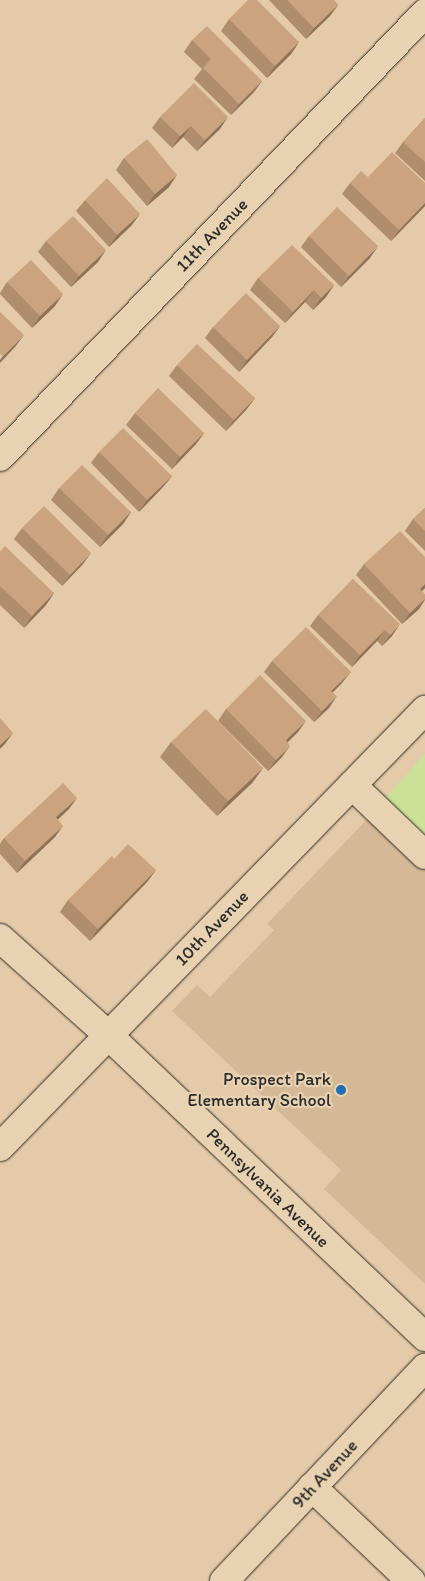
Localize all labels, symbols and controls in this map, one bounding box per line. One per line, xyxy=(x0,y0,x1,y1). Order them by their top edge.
street label: 11th Avenue xyxy=(172,194,252,276)
street label: 10th Avenue xyxy=(171,886,253,970)
place label: Prospect Park Elementary School xyxy=(187,1069,331,1112)
marker: Prospect Park Elementary School xyxy=(335,1084,347,1096)
street label: Pennsylvania Avenue xyxy=(202,1124,334,1252)
street label: 9th Avenue xyxy=(288,1435,362,1513)

